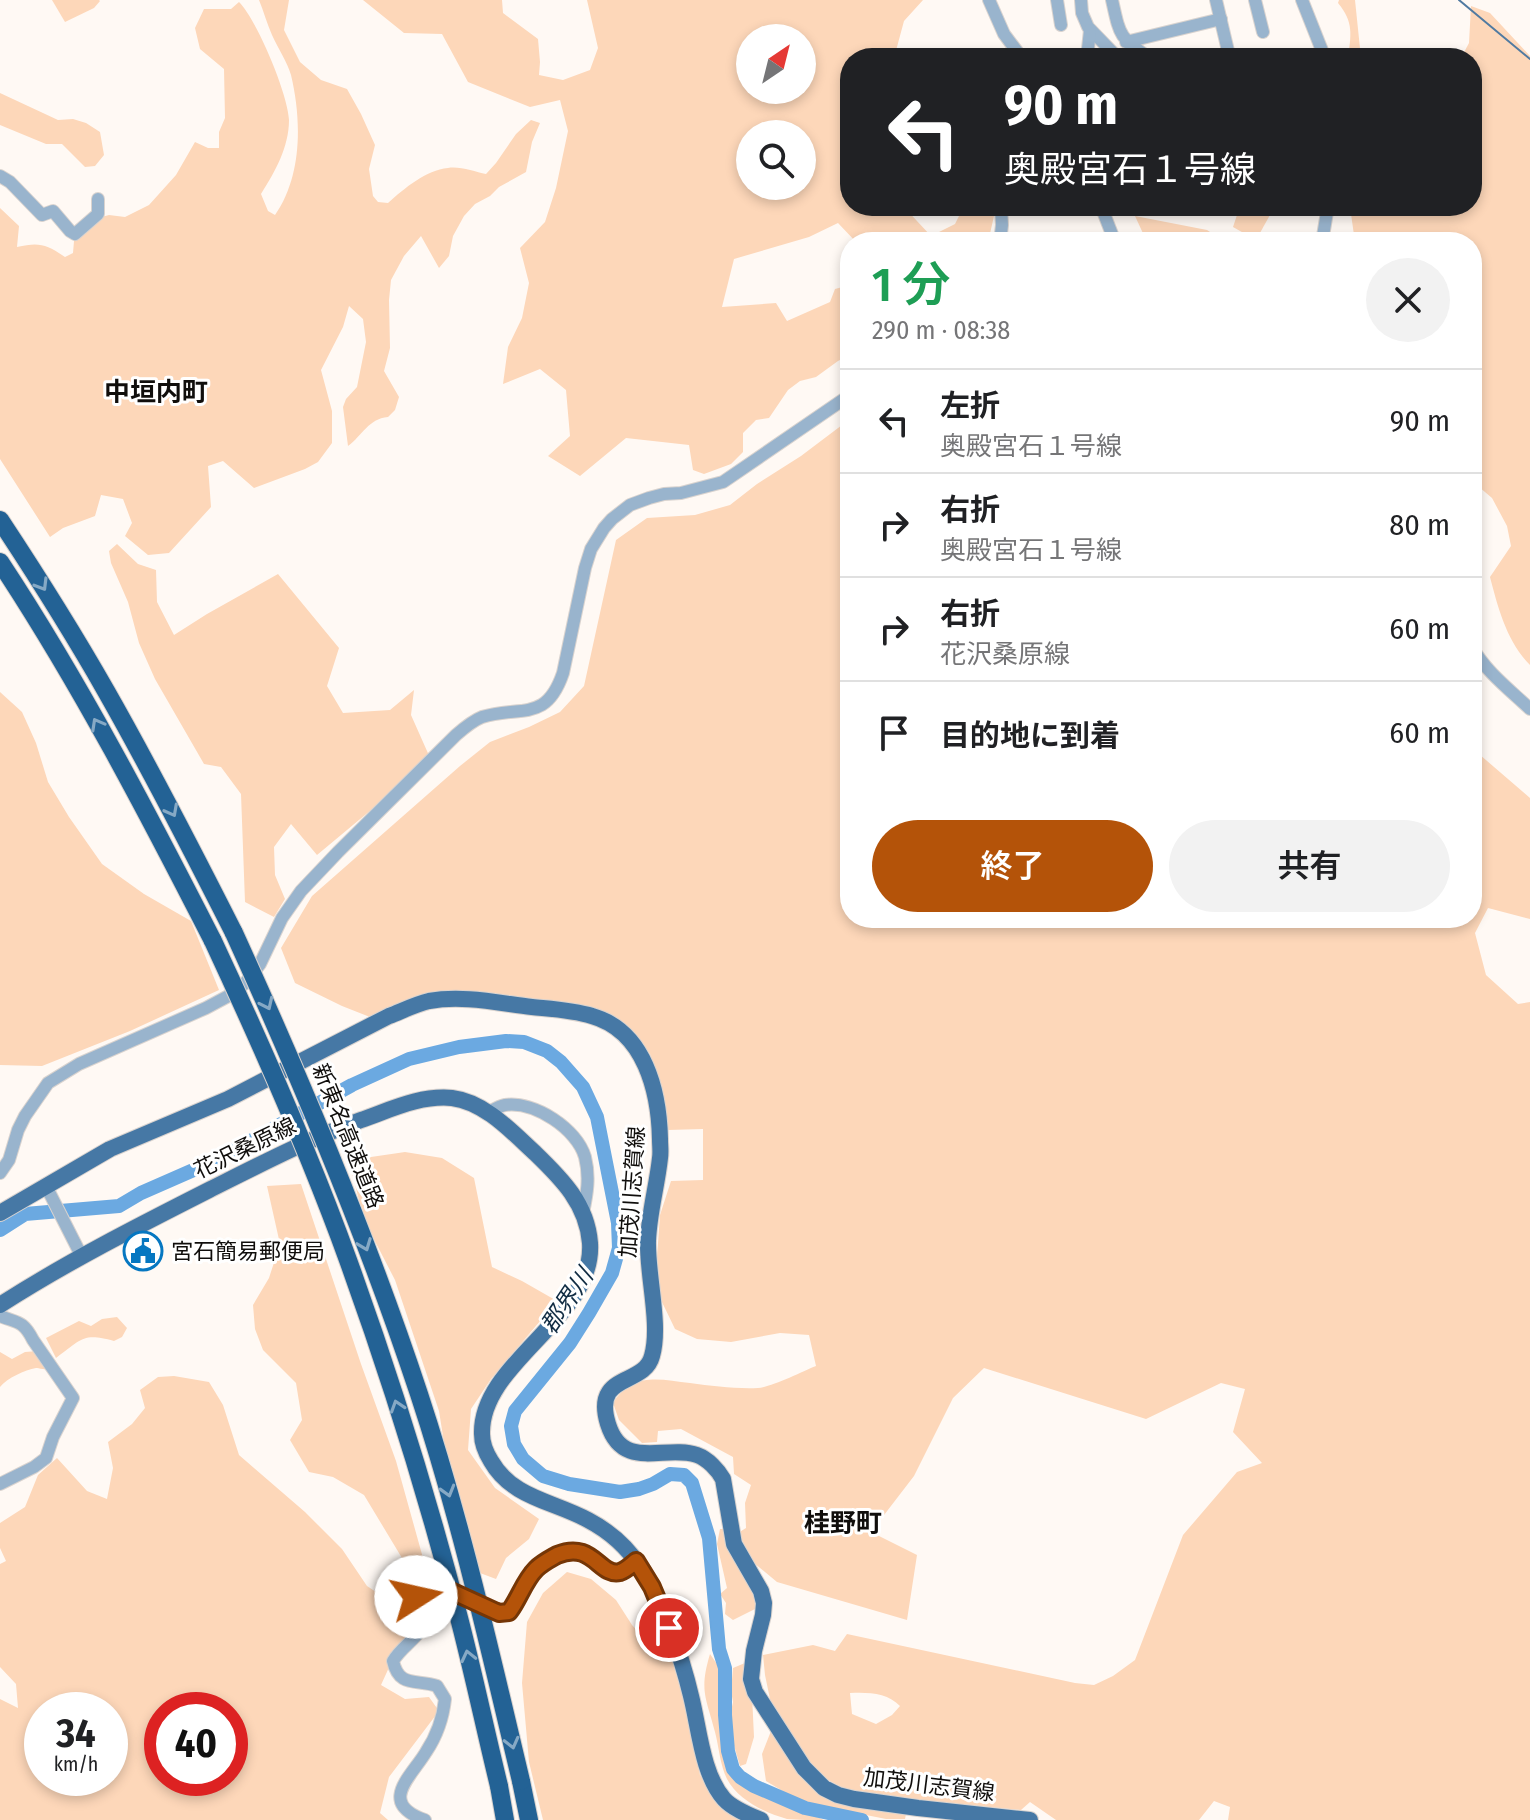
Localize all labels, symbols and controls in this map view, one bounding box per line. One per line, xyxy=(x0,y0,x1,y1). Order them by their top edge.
north arrow xyxy=(736,24,816,104)
map controls xyxy=(736,24,816,200)
text: 90 m xyxy=(1004,72,1118,139)
icon: left xyxy=(872,80,976,184)
button: search xyxy=(736,120,816,200)
text: 奥殿宮石１号線 xyxy=(1004,148,1256,192)
text: 1 分 xyxy=(872,256,950,314)
button: close xyxy=(1366,258,1450,342)
text: 290 m · 08:38 xyxy=(872,315,1010,346)
district label: 中垣内町 xyxy=(104,377,208,408)
text: 左折 xyxy=(940,388,1000,424)
icon: left xyxy=(872,399,916,443)
text: 90 m xyxy=(1390,403,1450,439)
text: 奥殿宮石１号線 xyxy=(940,431,1122,462)
text: 右折 xyxy=(940,492,1000,528)
icon: right xyxy=(872,503,916,547)
text: 80 m xyxy=(1389,507,1450,543)
text: 奥殿宮石１号線 xyxy=(940,535,1122,566)
one-way arrow xyxy=(33,577,48,591)
text: 右折 xyxy=(940,596,1000,632)
icon: right xyxy=(872,607,916,651)
text: 60 m xyxy=(1389,611,1450,647)
text: 花沢桑原線 xyxy=(940,639,1070,670)
icon: arrive xyxy=(872,711,916,755)
text: 60 m xyxy=(1389,715,1450,751)
one-way arrow xyxy=(92,718,107,732)
text: 目的地に到着 xyxy=(940,718,1120,754)
one-way arrow xyxy=(162,803,177,817)
button: 終了 xyxy=(872,820,1153,912)
button: 共有 xyxy=(1169,820,1450,912)
one-way arrow xyxy=(257,996,273,1011)
street label: 新東名高速道路 xyxy=(307,1060,389,1212)
street label: 花沢桑原線 xyxy=(190,1112,300,1184)
street label: 加茂川志賀線 xyxy=(614,1125,650,1259)
public building icon: 宮石簡易郵便局 xyxy=(122,1230,164,1272)
one-way arrow xyxy=(355,1237,372,1251)
place label: 宮石簡易郵便局 xyxy=(171,1238,325,1265)
water label: 郡界川 xyxy=(535,1261,600,1339)
one-way arrow xyxy=(391,1399,407,1413)
one-way arrow xyxy=(438,1484,455,1498)
district label: 桂野町 xyxy=(804,1508,882,1539)
position arrow xyxy=(374,1555,458,1639)
pin xyxy=(635,1594,703,1662)
icon: arrive xyxy=(647,1606,691,1650)
one-way arrow xyxy=(460,1649,477,1663)
speed limit sign: 40 xyxy=(144,1692,248,1796)
text: 34 xyxy=(56,1710,96,1758)
one-way arrow xyxy=(503,1736,520,1750)
text: km/h xyxy=(54,1752,98,1776)
street label: 加茂川志賀線 xyxy=(862,1764,996,1806)

